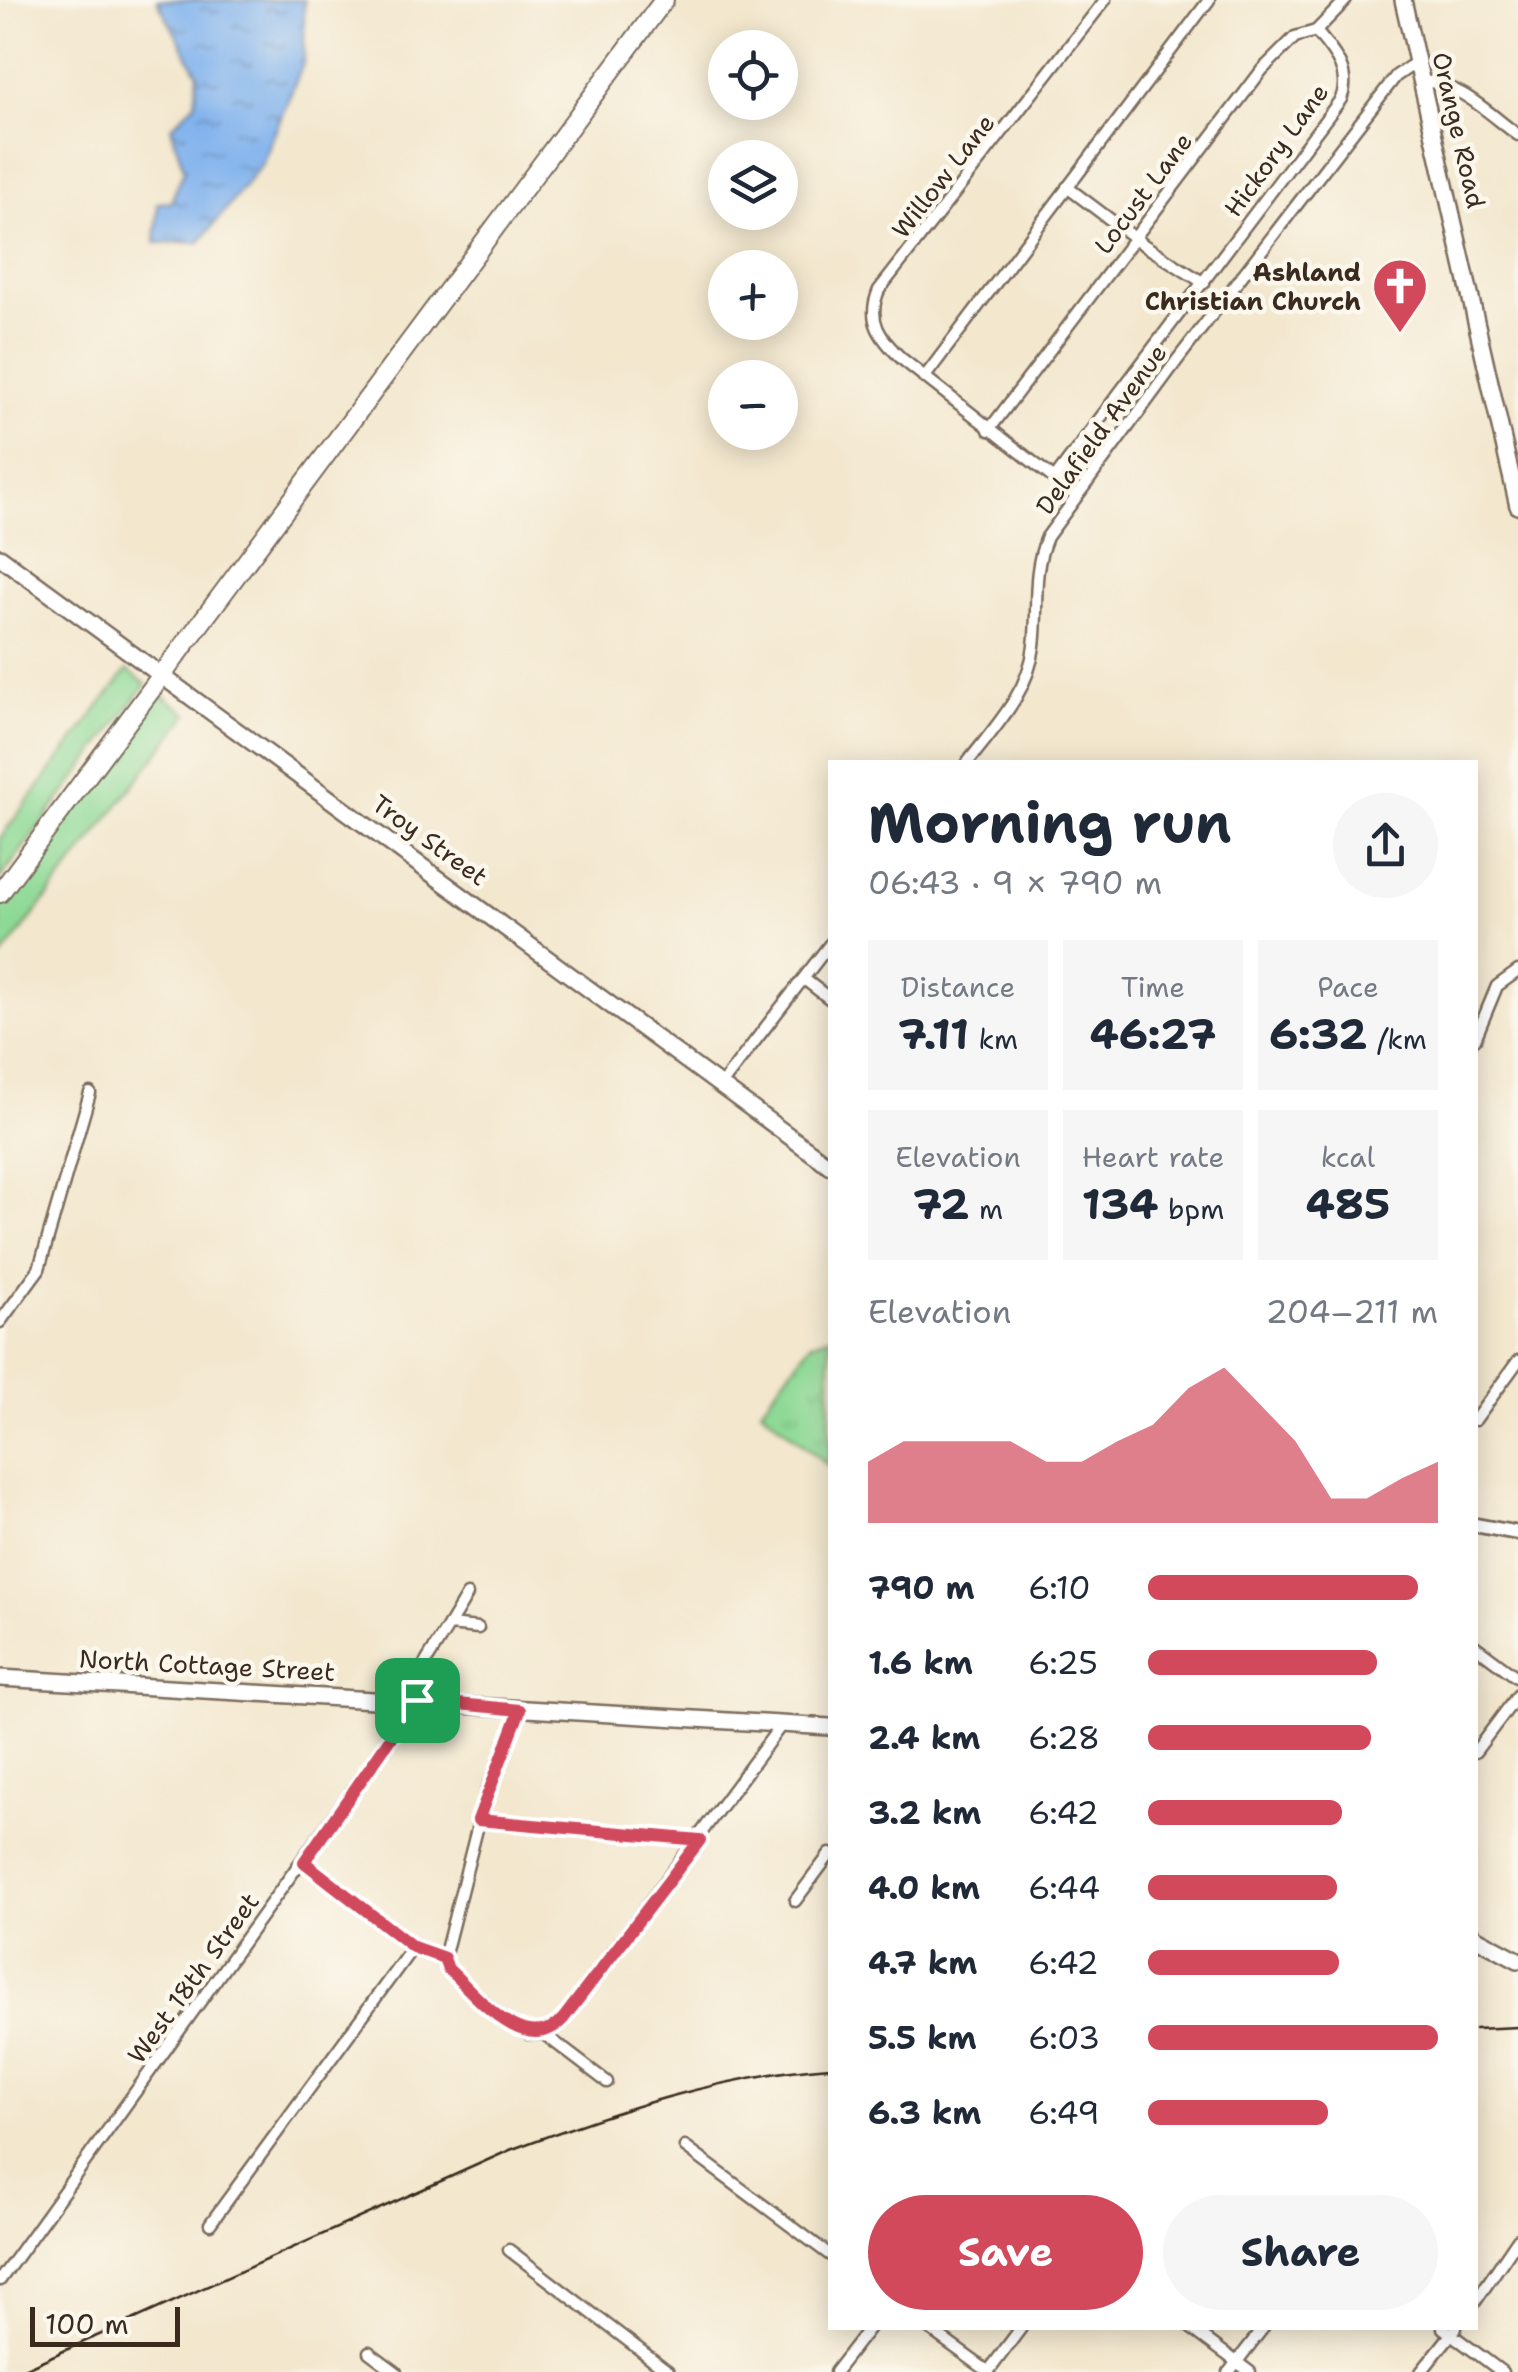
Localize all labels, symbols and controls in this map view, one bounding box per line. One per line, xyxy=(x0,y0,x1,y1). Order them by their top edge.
map controls xyxy=(708,30,798,450)
button: locate xyxy=(708,30,798,120)
street label: Orange Road xyxy=(1425,49,1494,212)
street label: Hickory Lane xyxy=(1216,76,1336,224)
street label: Willow Lane xyxy=(884,107,1002,245)
street label: Locust Lane xyxy=(1086,125,1200,261)
button: layers xyxy=(708,140,798,230)
button: + xyxy=(708,250,798,340)
place label: Ashland Christian Church xyxy=(1145,255,1361,318)
church icon: Ashland Christian Church xyxy=(1370,256,1430,335)
street label: Delafield Avenue xyxy=(1028,337,1174,521)
button: − xyxy=(708,360,798,450)
text: Morning run xyxy=(868,786,1232,860)
street label: Troy Street xyxy=(365,787,495,893)
button: share xyxy=(1333,793,1438,898)
text: 06:43 · 9 × 790 m xyxy=(868,861,1162,904)
text: Distance xyxy=(901,968,1015,1006)
text: Time xyxy=(1121,968,1185,1006)
text: Pace xyxy=(1317,968,1379,1006)
text: 7.11 xyxy=(898,1006,969,1062)
text: 46:27 xyxy=(1089,1006,1217,1062)
text: 6:32 xyxy=(1269,1006,1367,1062)
text: km xyxy=(969,1020,1018,1058)
text: /km xyxy=(1367,1020,1427,1058)
text: Elevation xyxy=(895,1138,1021,1176)
text: Heart rate xyxy=(1082,1138,1224,1176)
text: kcal xyxy=(1321,1138,1375,1176)
text: 72 xyxy=(913,1176,969,1232)
text: 134 xyxy=(1082,1176,1158,1232)
text: 485 xyxy=(1306,1176,1390,1232)
text: m xyxy=(969,1190,1003,1228)
text: bpm xyxy=(1158,1190,1224,1228)
text: Elevation xyxy=(868,1290,1011,1333)
text: 204–211 m xyxy=(1265,1290,1438,1333)
text: 790 m xyxy=(868,1566,975,1609)
text: 6:10 xyxy=(1028,1566,1091,1609)
street label: North Cottage Street xyxy=(78,1641,336,1689)
text: 1.6 km xyxy=(868,1641,973,1684)
text: 6:25 xyxy=(1028,1641,1098,1684)
pin xyxy=(375,1658,460,1743)
icon: arrive xyxy=(390,1673,445,1728)
text: 2.4 km xyxy=(868,1716,980,1759)
text: 6:28 xyxy=(1028,1716,1100,1759)
text: 3.2 km xyxy=(868,1791,981,1834)
text: 6:42 xyxy=(1028,1791,1099,1834)
text: 4.0 km xyxy=(868,1866,980,1909)
text: 6:44 xyxy=(1028,1866,1100,1909)
street label: West 18th Street xyxy=(119,1886,267,2070)
text: 4.7 km xyxy=(868,1941,977,1984)
text: 6:42 xyxy=(1028,1941,1099,1984)
text: 5.5 km xyxy=(868,2016,977,2059)
text: 6:03 xyxy=(1028,2016,1100,2059)
text: 6.3 km xyxy=(868,2091,982,2134)
text: 6:49 xyxy=(1028,2091,1100,2134)
button: Save xyxy=(868,2195,1143,2310)
button: Share xyxy=(1163,2195,1438,2310)
scale bar xyxy=(30,2302,180,2346)
text: 100 m xyxy=(45,2305,129,2343)

